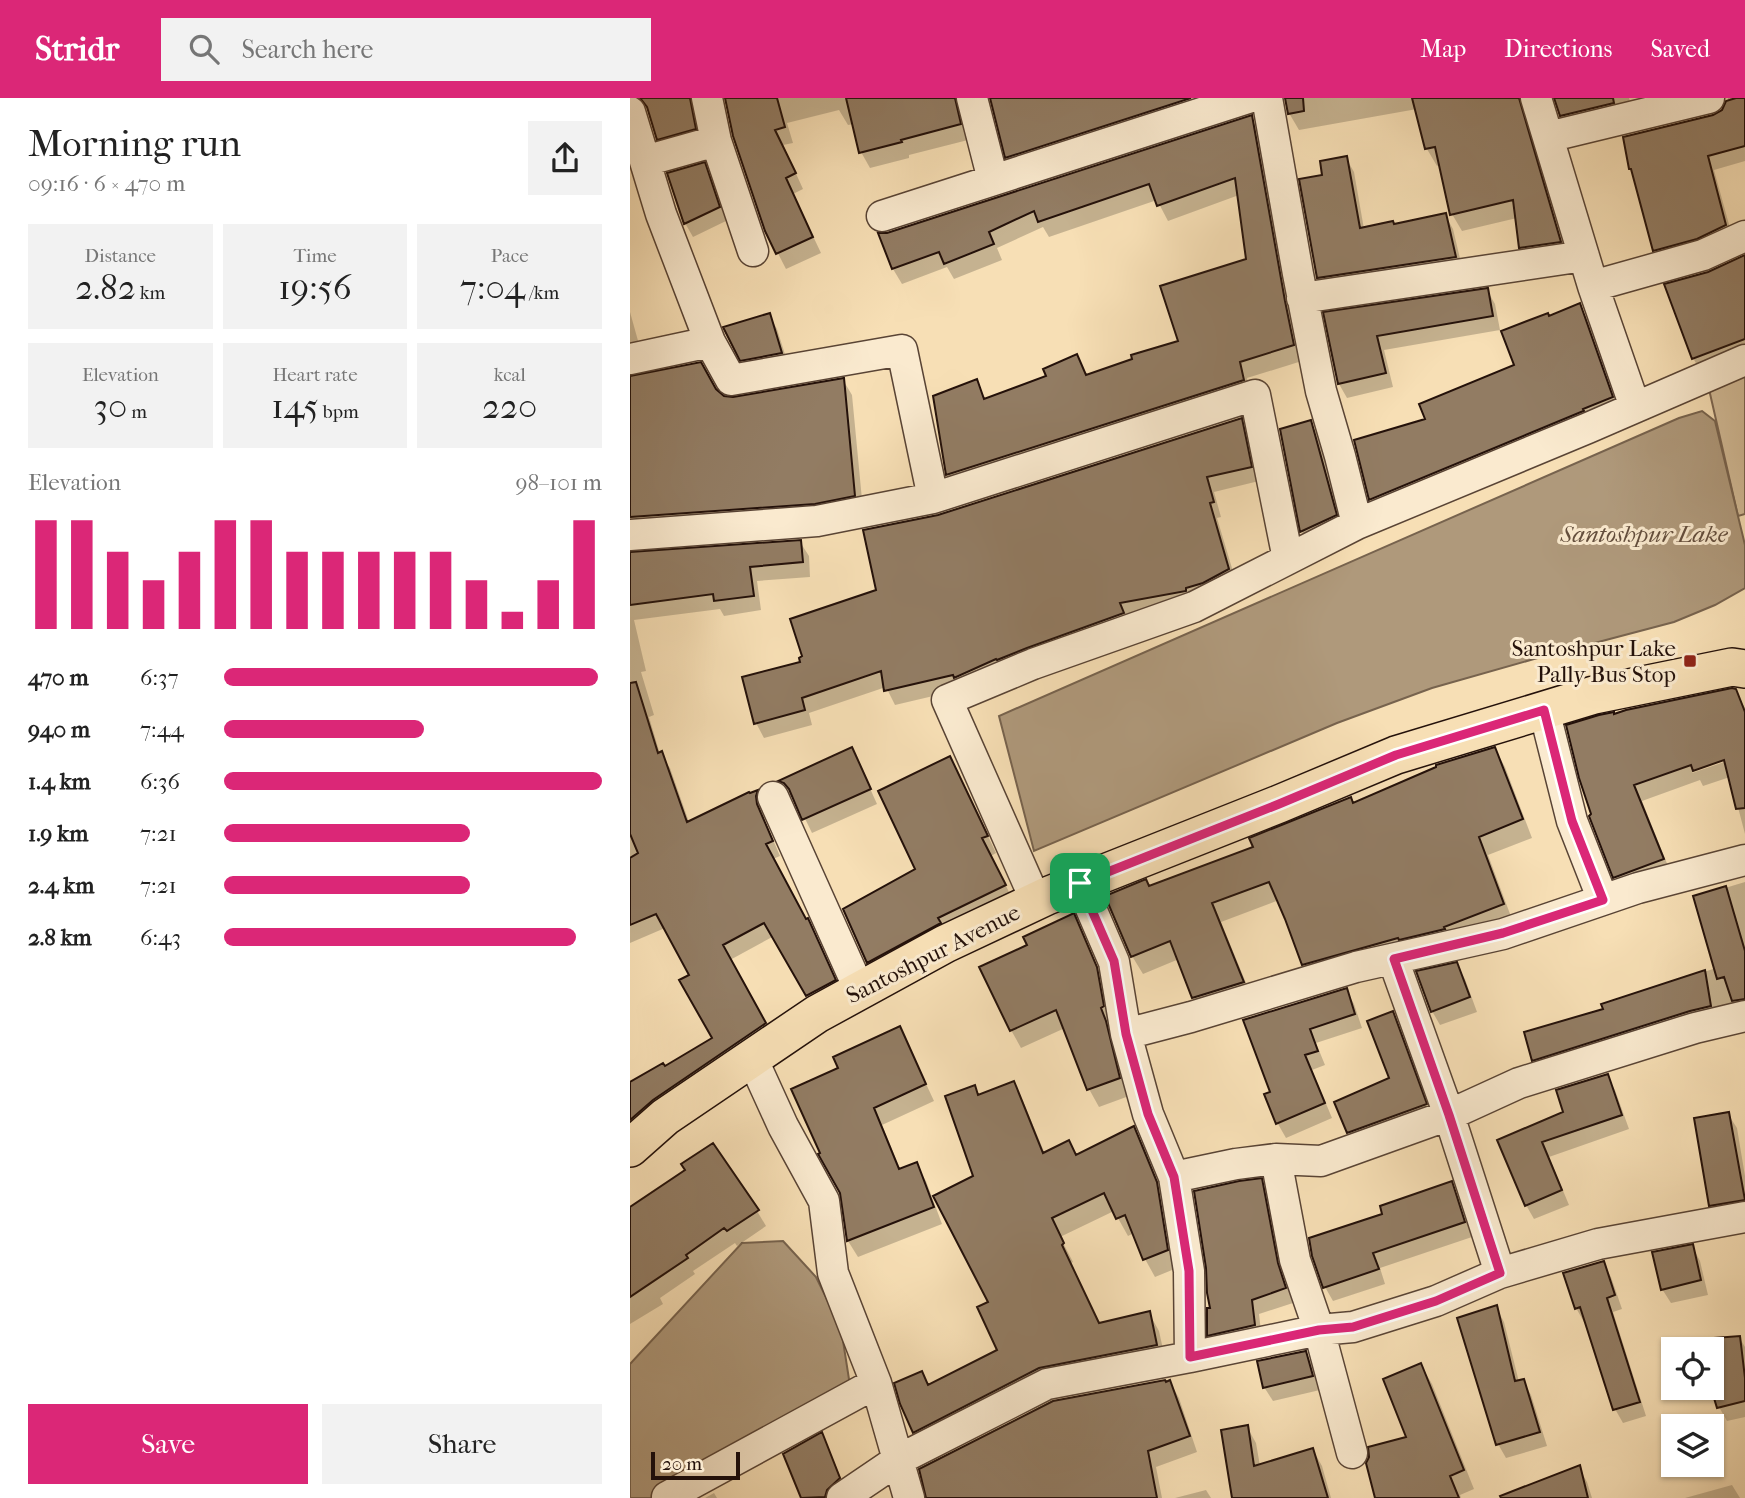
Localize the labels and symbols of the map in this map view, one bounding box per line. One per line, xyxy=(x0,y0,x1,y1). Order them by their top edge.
water label: Santoshpur Lake xyxy=(1560,520,1729,548)
place label: Santoshpur Lake Pally Bus Stop xyxy=(1512,635,1676,688)
marker: Santoshpur Lake Pally Bus Stop xyxy=(1682,653,1698,669)
pin xyxy=(1050,853,1110,913)
street label: Santoshpur Avenue xyxy=(842,899,1024,1009)
scale bar xyxy=(651,1449,740,1481)

